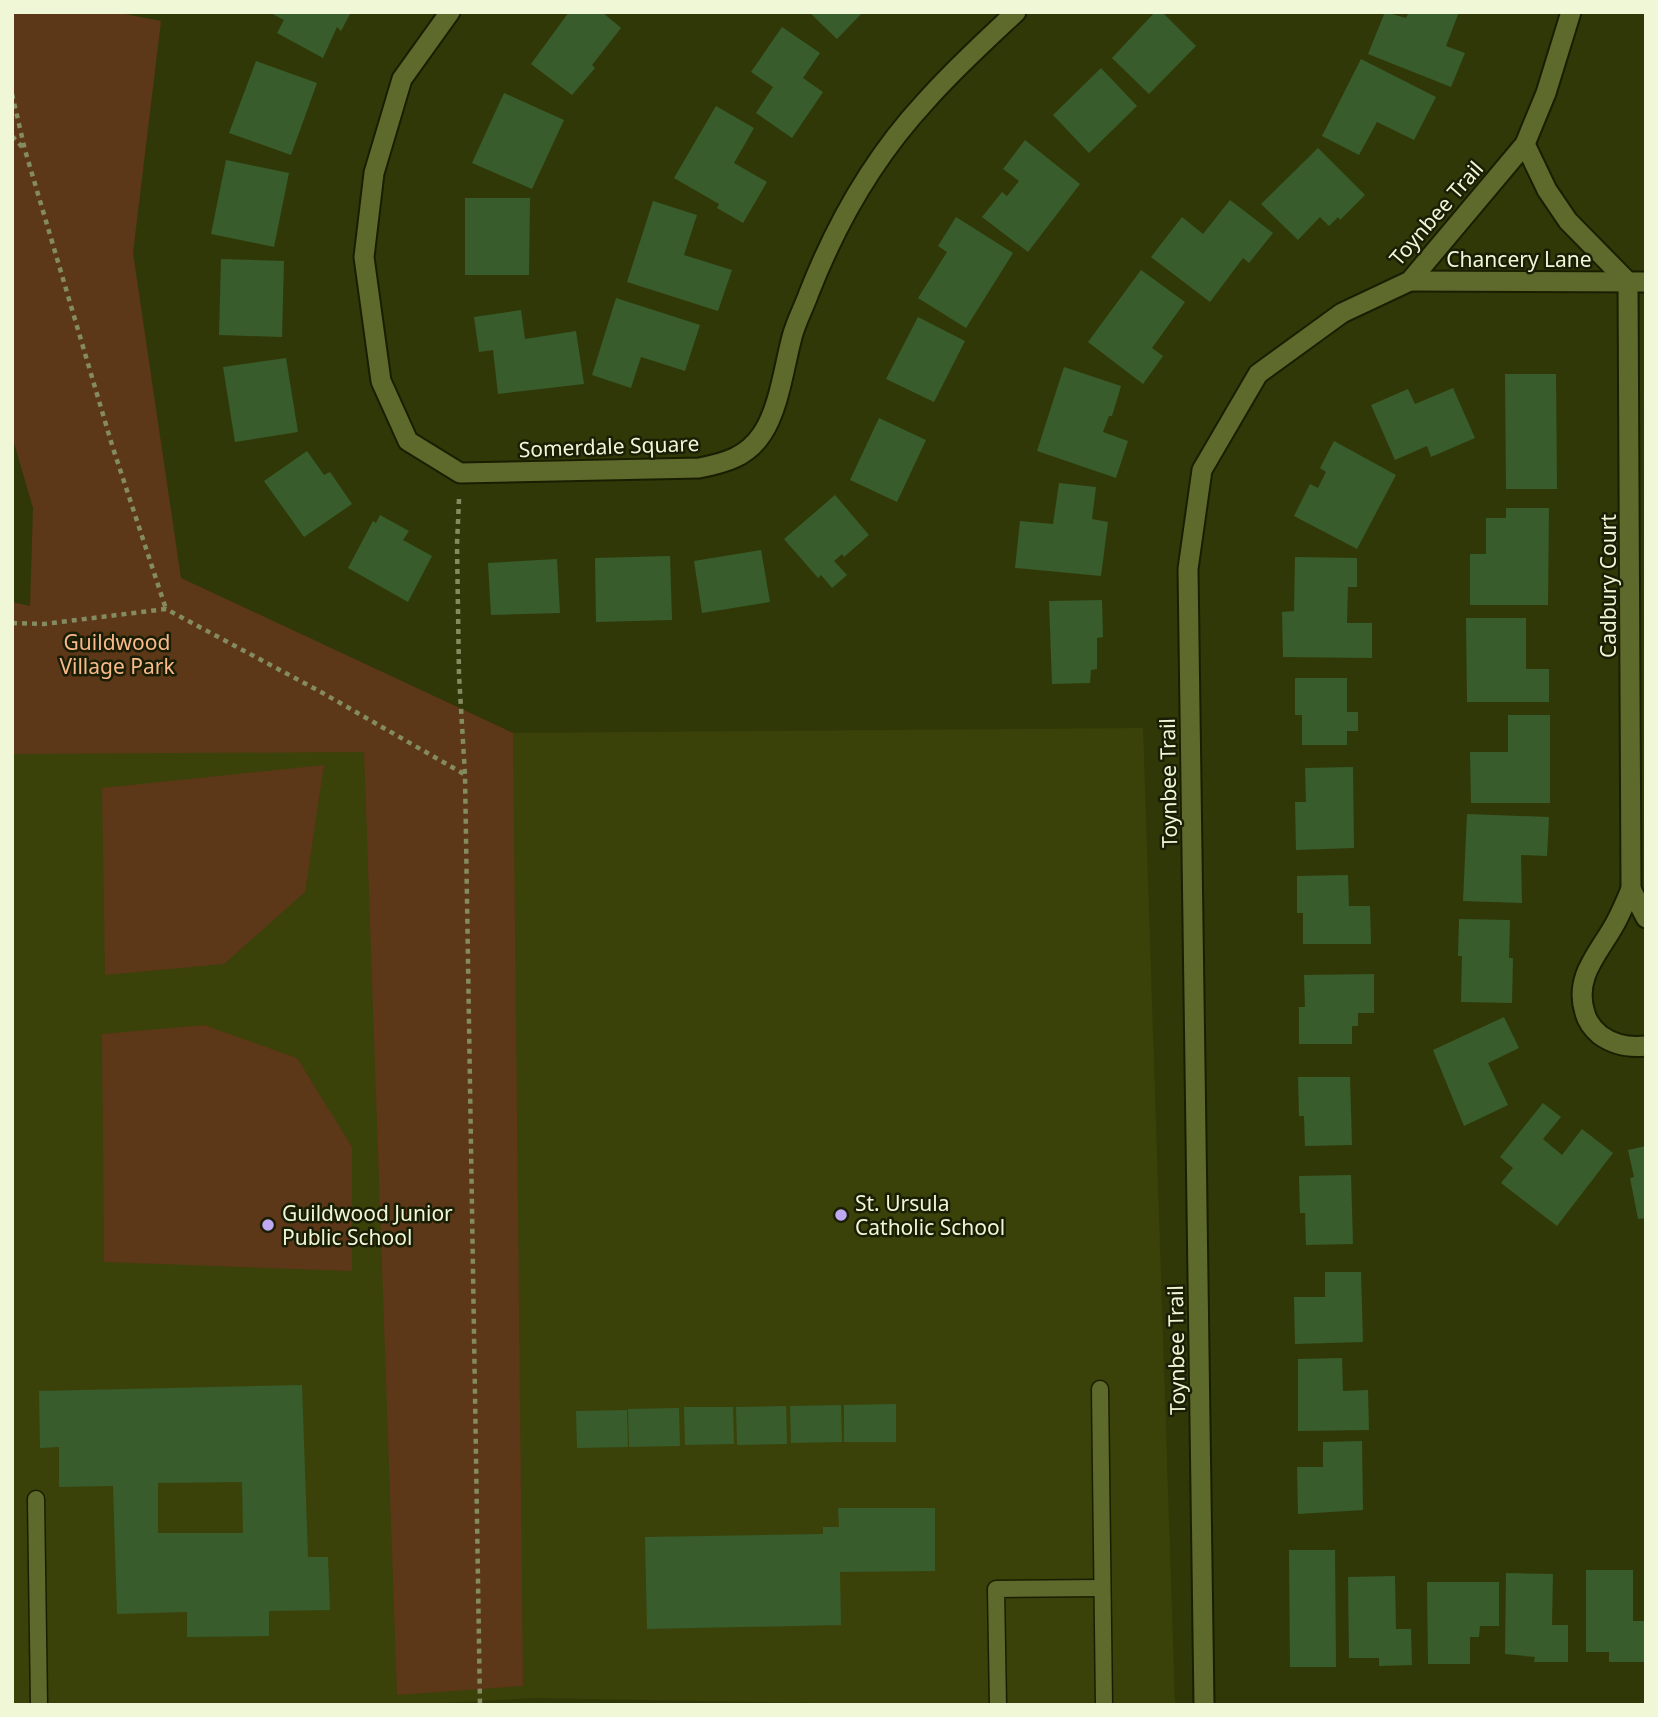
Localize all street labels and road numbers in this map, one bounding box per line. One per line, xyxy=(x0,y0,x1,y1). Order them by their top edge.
street label: Toynbee Trail xyxy=(1383,155,1489,271)
street label: Chancery Lane xyxy=(1446,245,1592,273)
street label: Somerdale Square xyxy=(518,429,700,463)
street label: Cadbury Court xyxy=(1594,514,1622,658)
street label: Toynbee Trail xyxy=(1153,718,1183,848)
street label: Toynbee Trail xyxy=(1161,1285,1191,1415)

